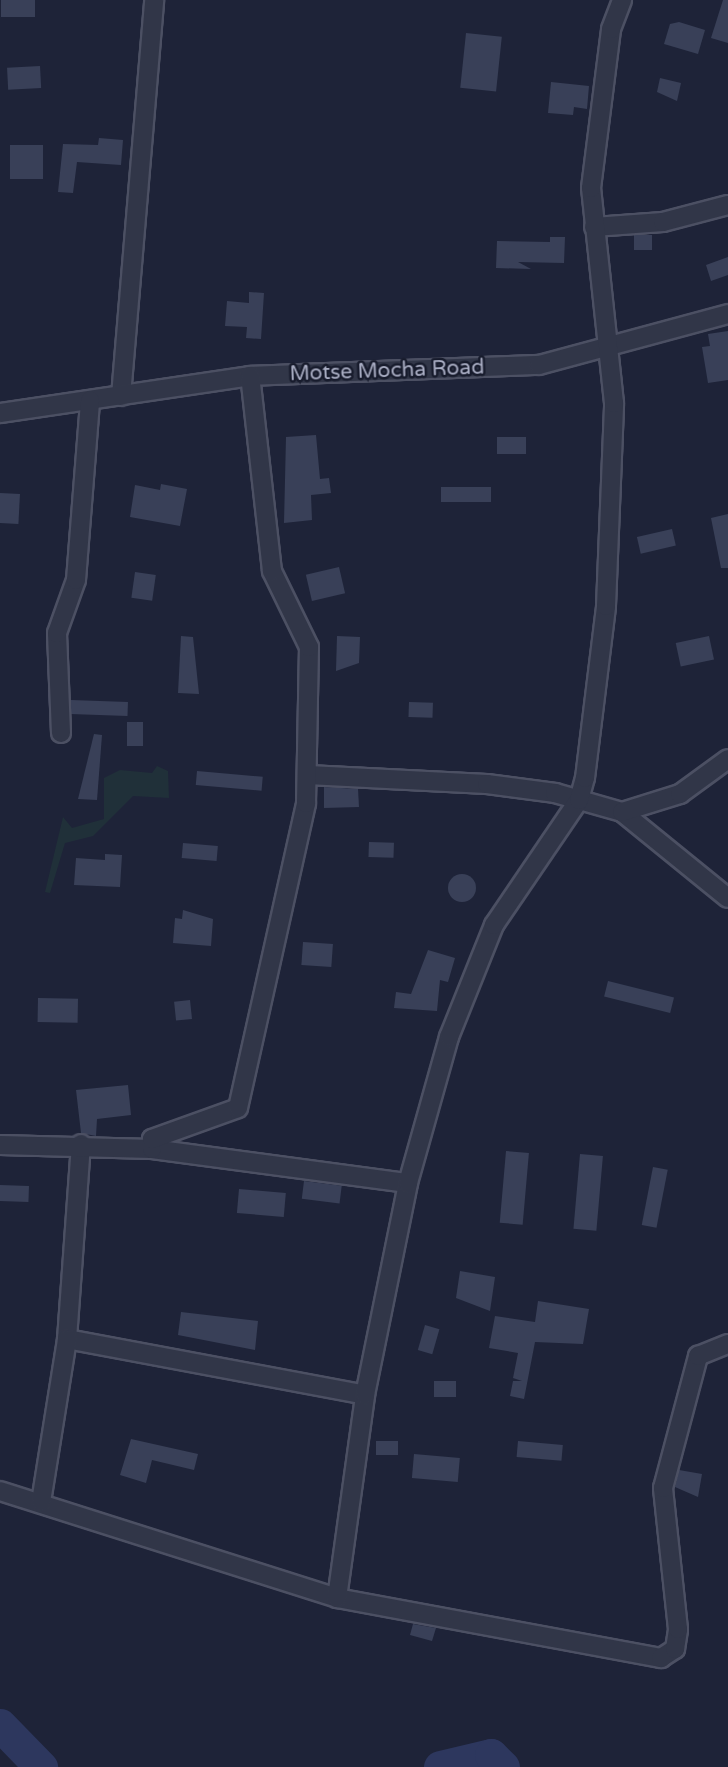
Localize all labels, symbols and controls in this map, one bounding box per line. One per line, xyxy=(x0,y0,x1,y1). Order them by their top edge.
street label: Motse Mocha Road xyxy=(289,355,485,387)

